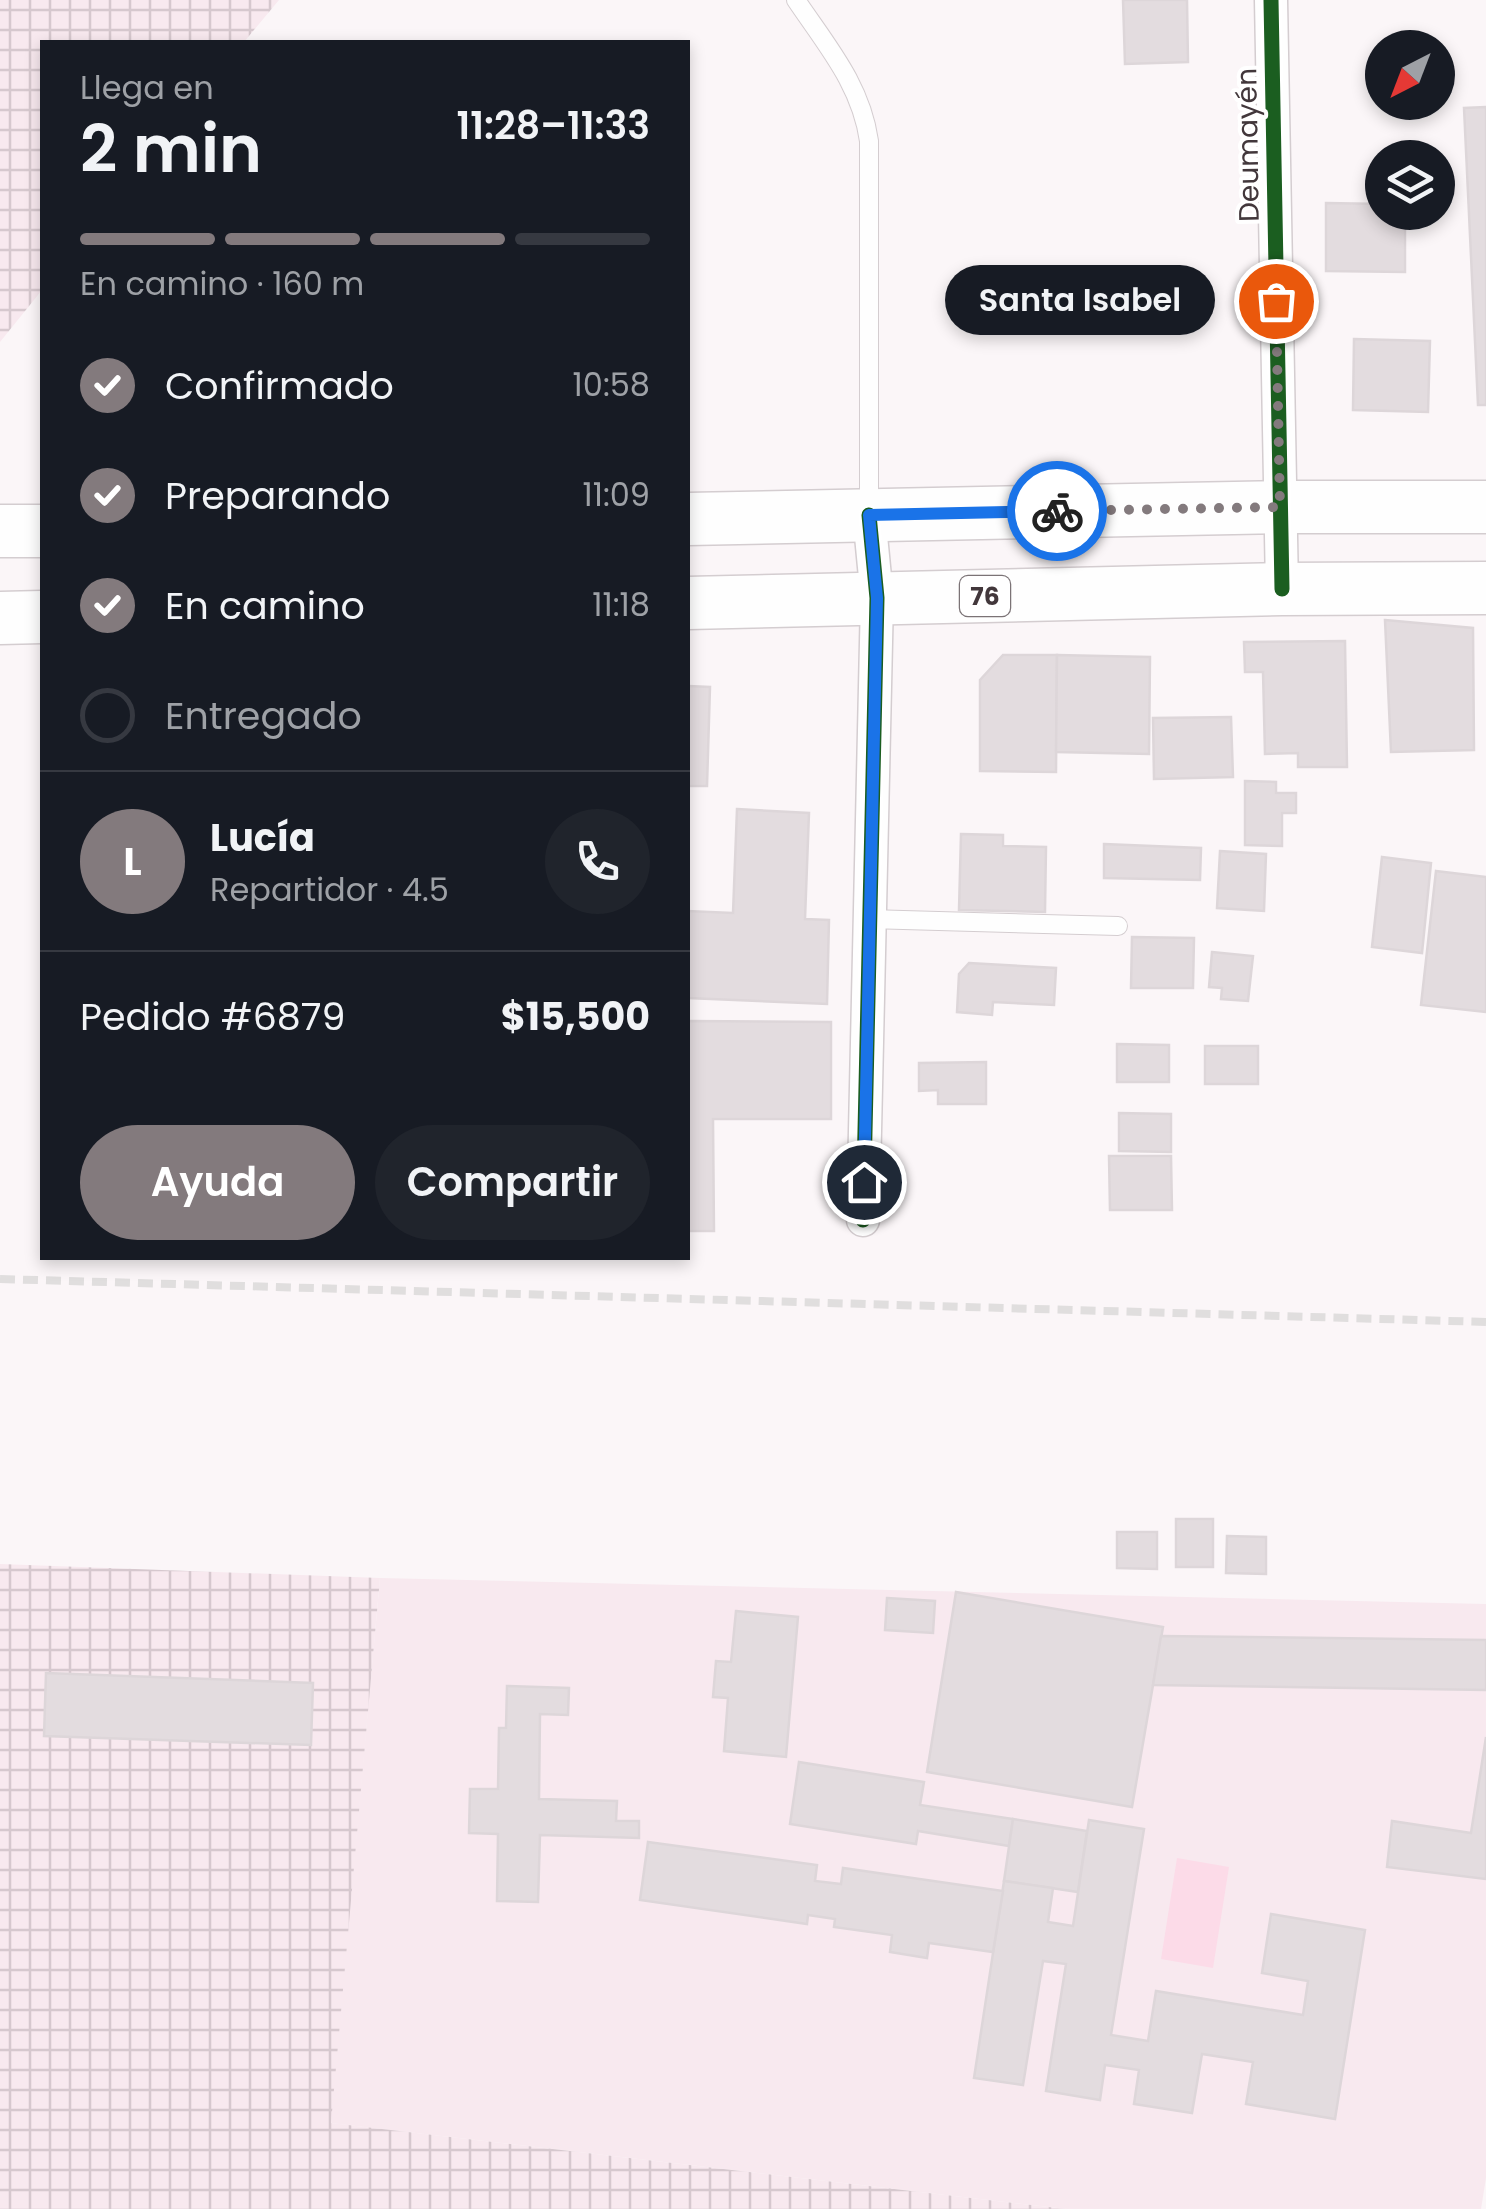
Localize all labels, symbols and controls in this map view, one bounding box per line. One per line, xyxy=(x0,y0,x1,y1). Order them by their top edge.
north arrow xyxy=(1365,30,1455,120)
map controls xyxy=(1365,30,1455,230)
text: Llega en xyxy=(80,65,214,110)
street label: Deumayén xyxy=(1227,68,1269,222)
text: 11:28–11:33 xyxy=(457,99,650,152)
text: 2 min xyxy=(80,104,262,195)
button: layers xyxy=(1365,140,1455,230)
pin xyxy=(1234,259,1319,344)
text: En camino · 160 m xyxy=(80,261,364,306)
callout: Santa Isabel xyxy=(946,266,1216,336)
icon: bag xyxy=(1249,274,1304,329)
text: Santa Isabel xyxy=(979,277,1181,322)
icon: check xyxy=(80,358,135,413)
text: Confirmado xyxy=(165,359,394,412)
text: 10:58 xyxy=(573,362,650,407)
courier xyxy=(1007,461,1107,561)
icon: check xyxy=(80,468,135,523)
text: Preparando xyxy=(165,469,390,522)
text: 11:09 xyxy=(582,472,650,517)
icon: bike xyxy=(1030,484,1085,539)
road number: 76 xyxy=(960,576,1010,616)
icon: check xyxy=(80,578,135,633)
text: En camino xyxy=(165,579,365,632)
text: 11:18 xyxy=(592,582,650,627)
text: Entregado xyxy=(165,689,362,742)
button: phone xyxy=(545,809,650,914)
text: Lucía xyxy=(210,811,315,864)
text: L xyxy=(123,835,142,888)
text: Repartidor · 4.5 xyxy=(210,867,449,912)
text: Pedido #6879 xyxy=(80,990,345,1043)
text: $15,500 xyxy=(501,990,650,1043)
button: Ayuda xyxy=(80,1125,355,1240)
button: Compartir xyxy=(375,1125,650,1240)
pin xyxy=(822,1140,907,1225)
icon: home xyxy=(837,1155,892,1210)

